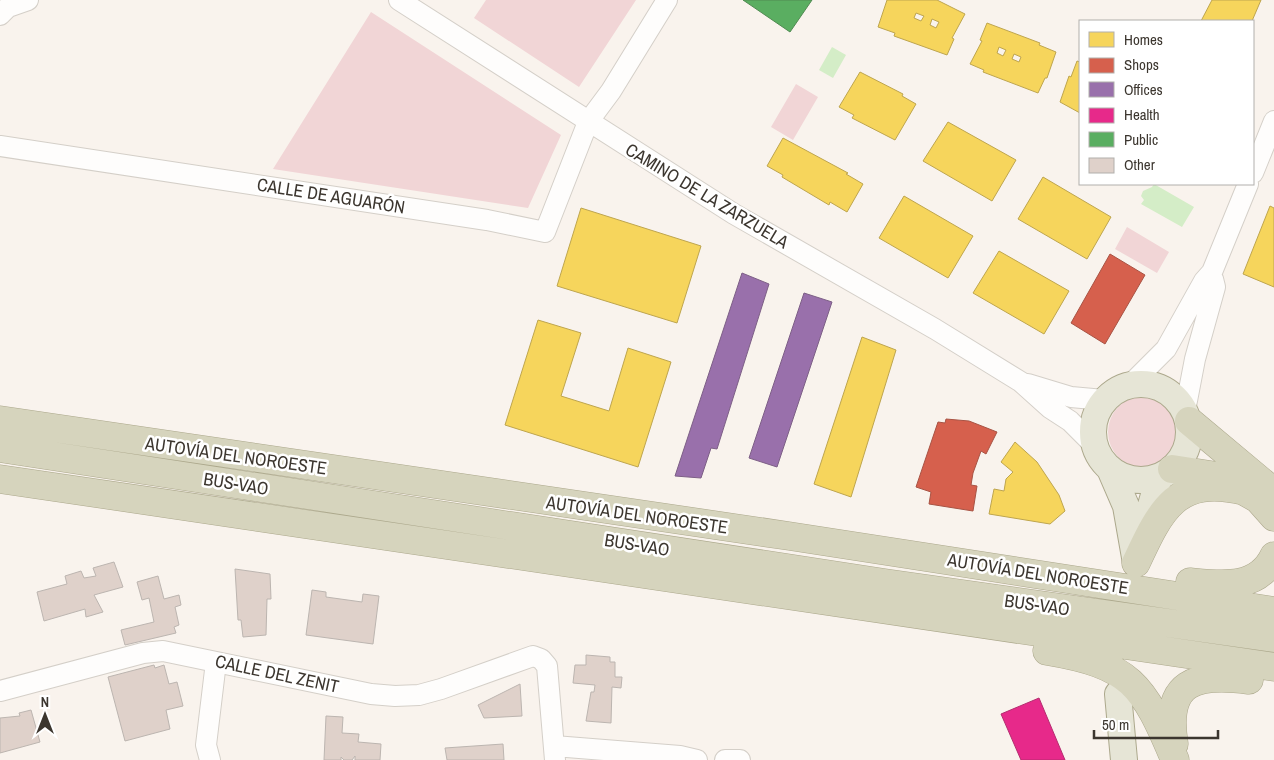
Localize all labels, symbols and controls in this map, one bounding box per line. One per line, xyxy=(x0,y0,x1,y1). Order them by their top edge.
legend xyxy=(1079,20,1254,185)
text: Homes xyxy=(1124,29,1163,50)
text: Shops xyxy=(1124,54,1159,75)
text: Offices xyxy=(1124,79,1163,100)
text: Health xyxy=(1124,104,1160,125)
text: Public xyxy=(1124,129,1158,150)
street label: CAMINO DE LA ZARZUELA xyxy=(621,137,794,254)
text: Other xyxy=(1124,154,1155,175)
street label: CALLE DE AGUARÓN xyxy=(255,171,407,220)
street label: AUTOVÍA DEL NOROESTE xyxy=(143,430,328,481)
street label: BUS-VAO xyxy=(202,466,270,501)
street label: AUTOVÍA DEL NOROESTE xyxy=(544,489,729,540)
street label: BUS-VAO xyxy=(603,527,671,562)
street label: AUTOVÍA DEL NOROESTE xyxy=(945,547,1130,600)
street label: BUS-VAO xyxy=(1003,588,1071,621)
street label: CALLE DEL ZENIT xyxy=(213,648,341,699)
north arrow xyxy=(20,690,70,740)
text: N xyxy=(41,693,49,711)
scale bar xyxy=(1094,708,1218,740)
text: 50 m xyxy=(1102,714,1129,735)

